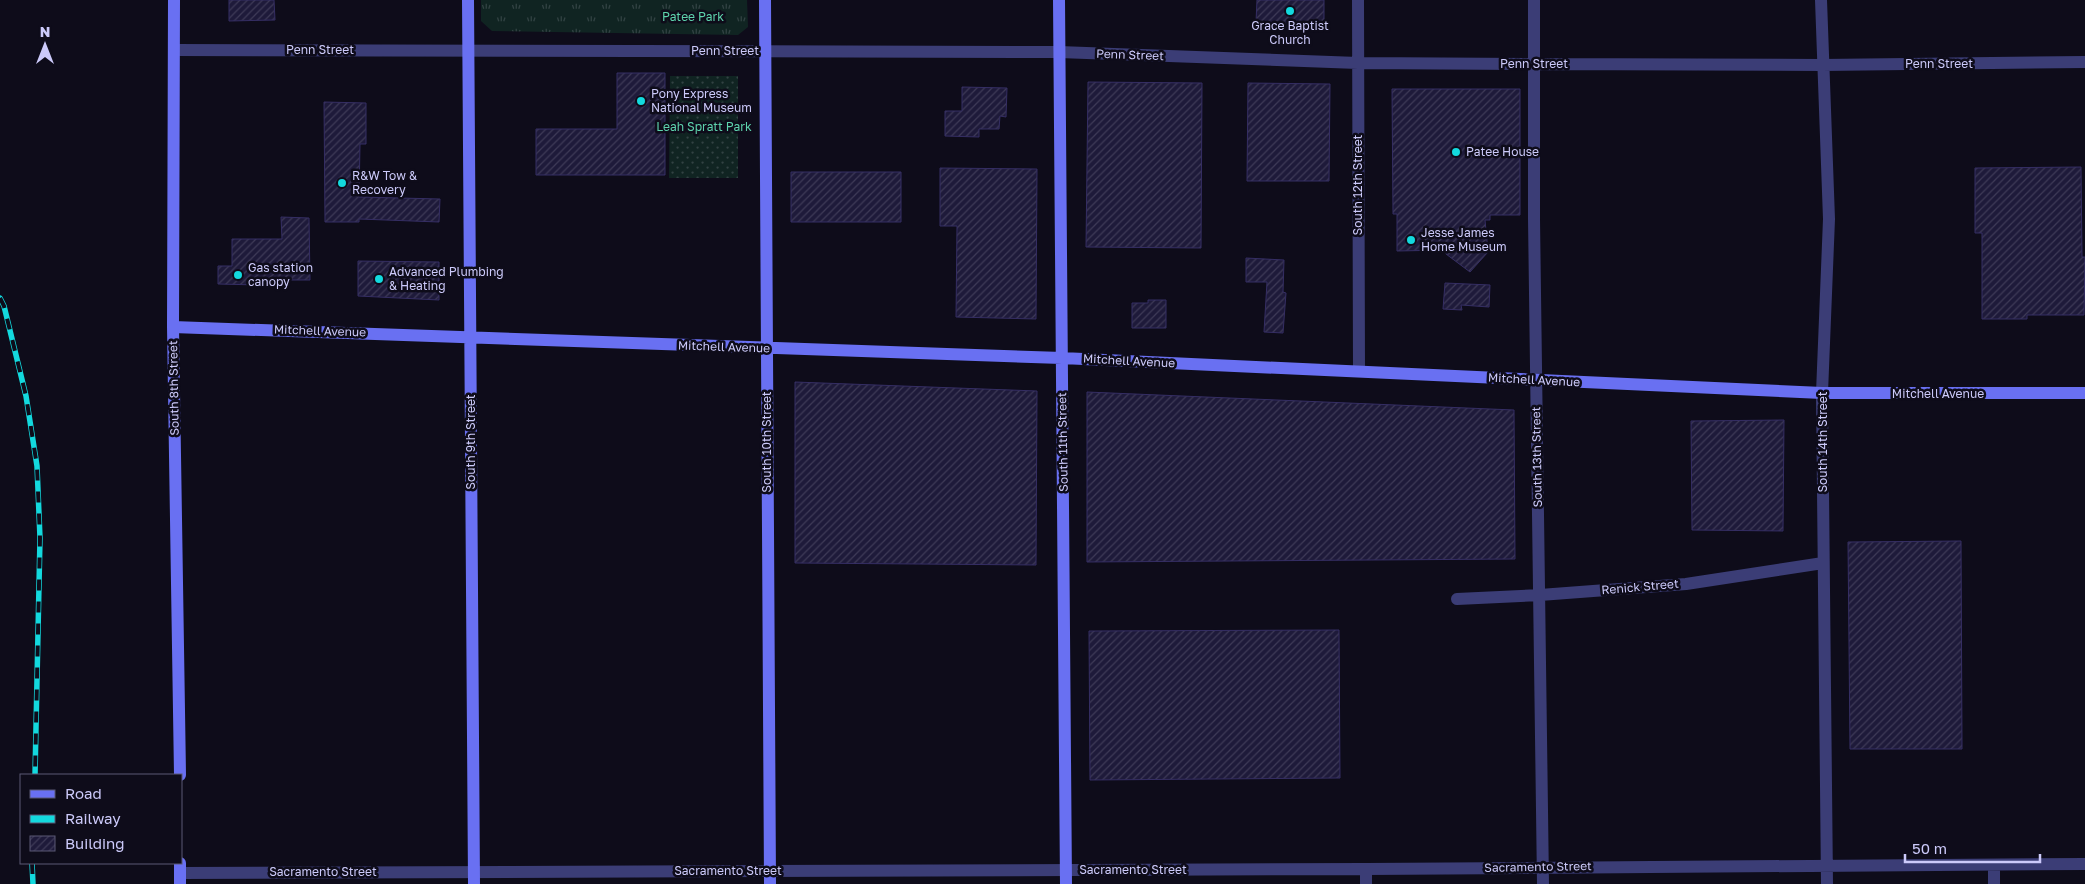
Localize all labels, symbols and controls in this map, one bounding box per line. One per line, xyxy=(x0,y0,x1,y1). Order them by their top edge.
marker: Grace Baptist Church xyxy=(1284,5,1296,17)
park label: Patee Park xyxy=(662,9,724,24)
place label: Grace Baptist Church xyxy=(1251,18,1329,47)
north arrow xyxy=(20,20,70,70)
text: N xyxy=(40,23,50,40)
street label: Penn Street xyxy=(286,42,354,57)
street label: Penn Street xyxy=(691,43,759,58)
street label: Penn Street xyxy=(1096,46,1164,63)
street label: Penn Street xyxy=(1500,56,1568,71)
street label: Penn Street xyxy=(1905,56,1973,71)
place label: Pony Express National Museum xyxy=(651,86,752,115)
marker: Pony Express National Museum xyxy=(635,95,647,107)
park label: Leah Spratt Park xyxy=(656,119,752,134)
street label: South 12th Street xyxy=(1350,134,1365,235)
place label: Patee House xyxy=(1466,144,1539,159)
marker: Patee House xyxy=(1450,146,1462,158)
place label: R&W Tow & Recovery xyxy=(352,168,417,197)
marker: R&W Tow & Recovery xyxy=(336,177,348,189)
place label: Jesse James Home Museum xyxy=(1421,225,1507,254)
marker: Jesse James Home Museum xyxy=(1405,234,1417,246)
place label: Gas station canopy xyxy=(248,260,313,289)
place label: Advanced Plumbing & Heating xyxy=(389,264,504,293)
marker: Gas station canopy xyxy=(232,269,244,281)
marker: Advanced Plumbing & Heating xyxy=(373,273,385,285)
street label: Mitchell Avenue xyxy=(274,321,366,340)
street label: Mitchell Avenue xyxy=(678,337,770,356)
street label: South 8th Street xyxy=(165,340,182,436)
street label: Mitchell Avenue xyxy=(1083,351,1176,370)
street label: Mitchell Avenue xyxy=(1488,370,1581,389)
street label: Mitchell Avenue xyxy=(1892,386,1984,401)
street label: South 10th Street xyxy=(759,391,774,493)
street label: South 14th Street xyxy=(1815,391,1830,493)
street label: South 11th Street xyxy=(1054,392,1071,492)
street label: South 9th Street xyxy=(463,394,478,490)
street label: South 13th Street xyxy=(1528,406,1545,508)
street label: Renick Street xyxy=(1601,576,1679,597)
legend xyxy=(20,774,182,864)
text: Road xyxy=(65,784,102,802)
text: Railway xyxy=(65,809,121,827)
scale bar xyxy=(1905,832,2040,864)
text: Building xyxy=(65,834,125,852)
text: 50 m xyxy=(1912,839,1947,857)
street label: Sacramento Street xyxy=(1484,858,1592,875)
street label: Sacramento Street xyxy=(1079,862,1187,877)
street label: Sacramento Street xyxy=(674,863,782,878)
street label: Sacramento Street xyxy=(269,864,377,879)

